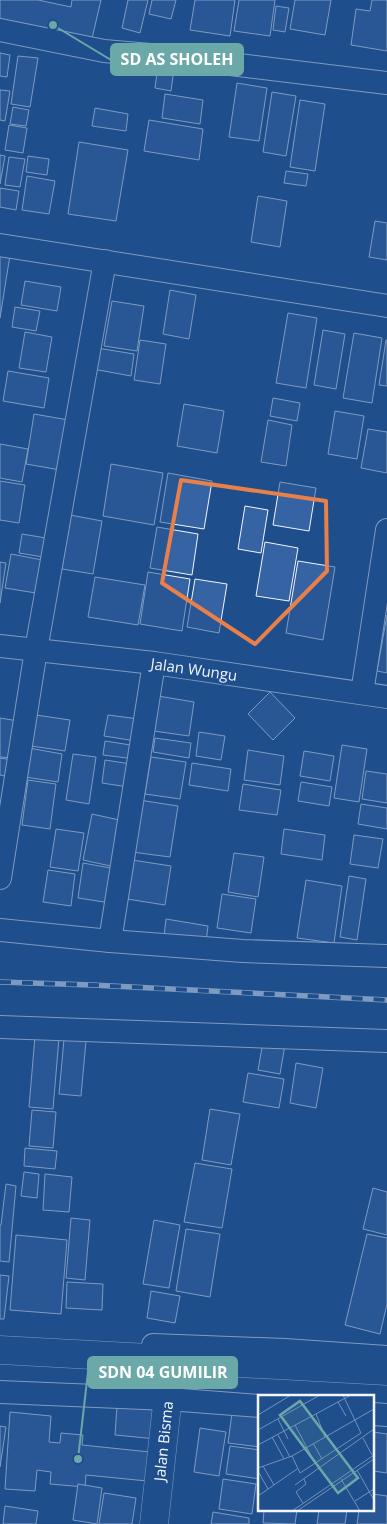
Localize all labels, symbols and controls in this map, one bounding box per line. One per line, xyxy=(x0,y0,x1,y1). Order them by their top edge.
callout: SD AS SHOLEH xyxy=(111,44,243,75)
text: SD AS SHOLEH xyxy=(121,48,233,70)
street label: Jalan Wungu xyxy=(147,653,239,685)
callout: SDN 04 GUMILIR xyxy=(88,1357,237,1388)
text: SDN 04 GUMILIR xyxy=(98,1361,228,1383)
inset map xyxy=(258,1395,374,1512)
street label: Jalan Bisma xyxy=(149,1400,177,1484)

